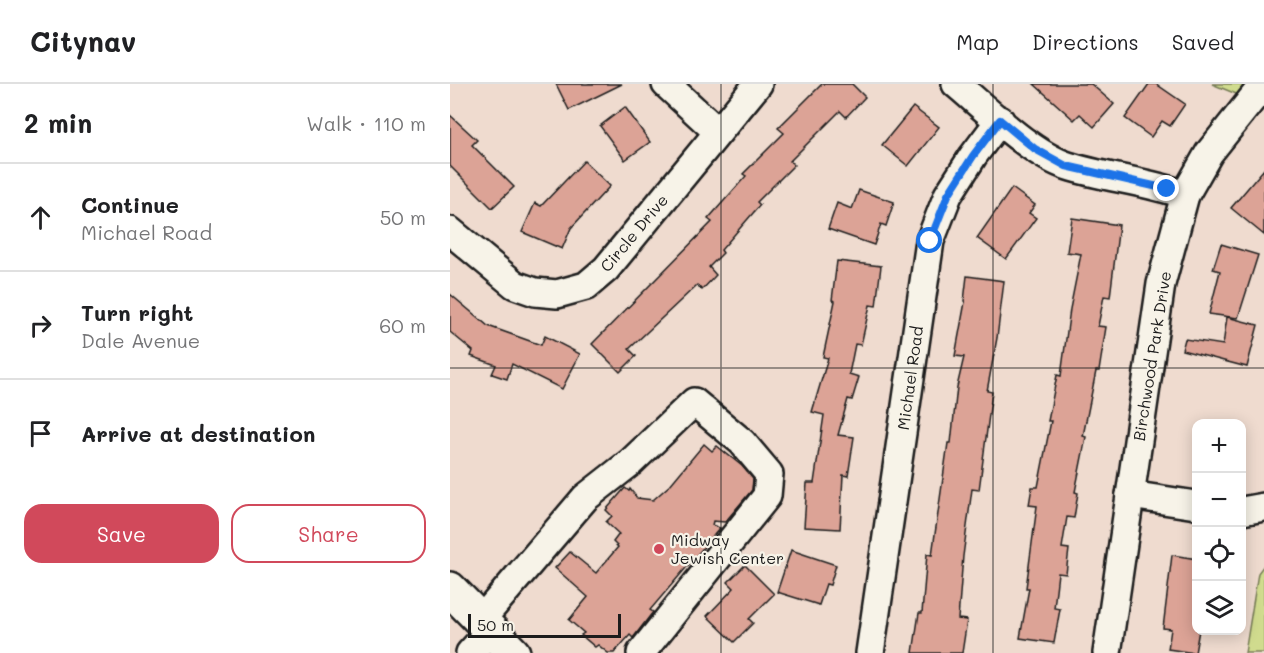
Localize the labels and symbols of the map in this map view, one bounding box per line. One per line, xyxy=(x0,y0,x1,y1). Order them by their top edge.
route end xyxy=(1153,175,1179,201)
street label: Circle Drive xyxy=(595,190,672,276)
route start xyxy=(916,227,942,253)
street label: Birchwood Park Drive xyxy=(1128,270,1175,442)
street label: Michael Road xyxy=(892,325,927,431)
place label: Midway Jewish Center xyxy=(671,529,784,568)
marker: Midway Jewish Center xyxy=(652,542,666,556)
scale bar xyxy=(468,611,621,638)

